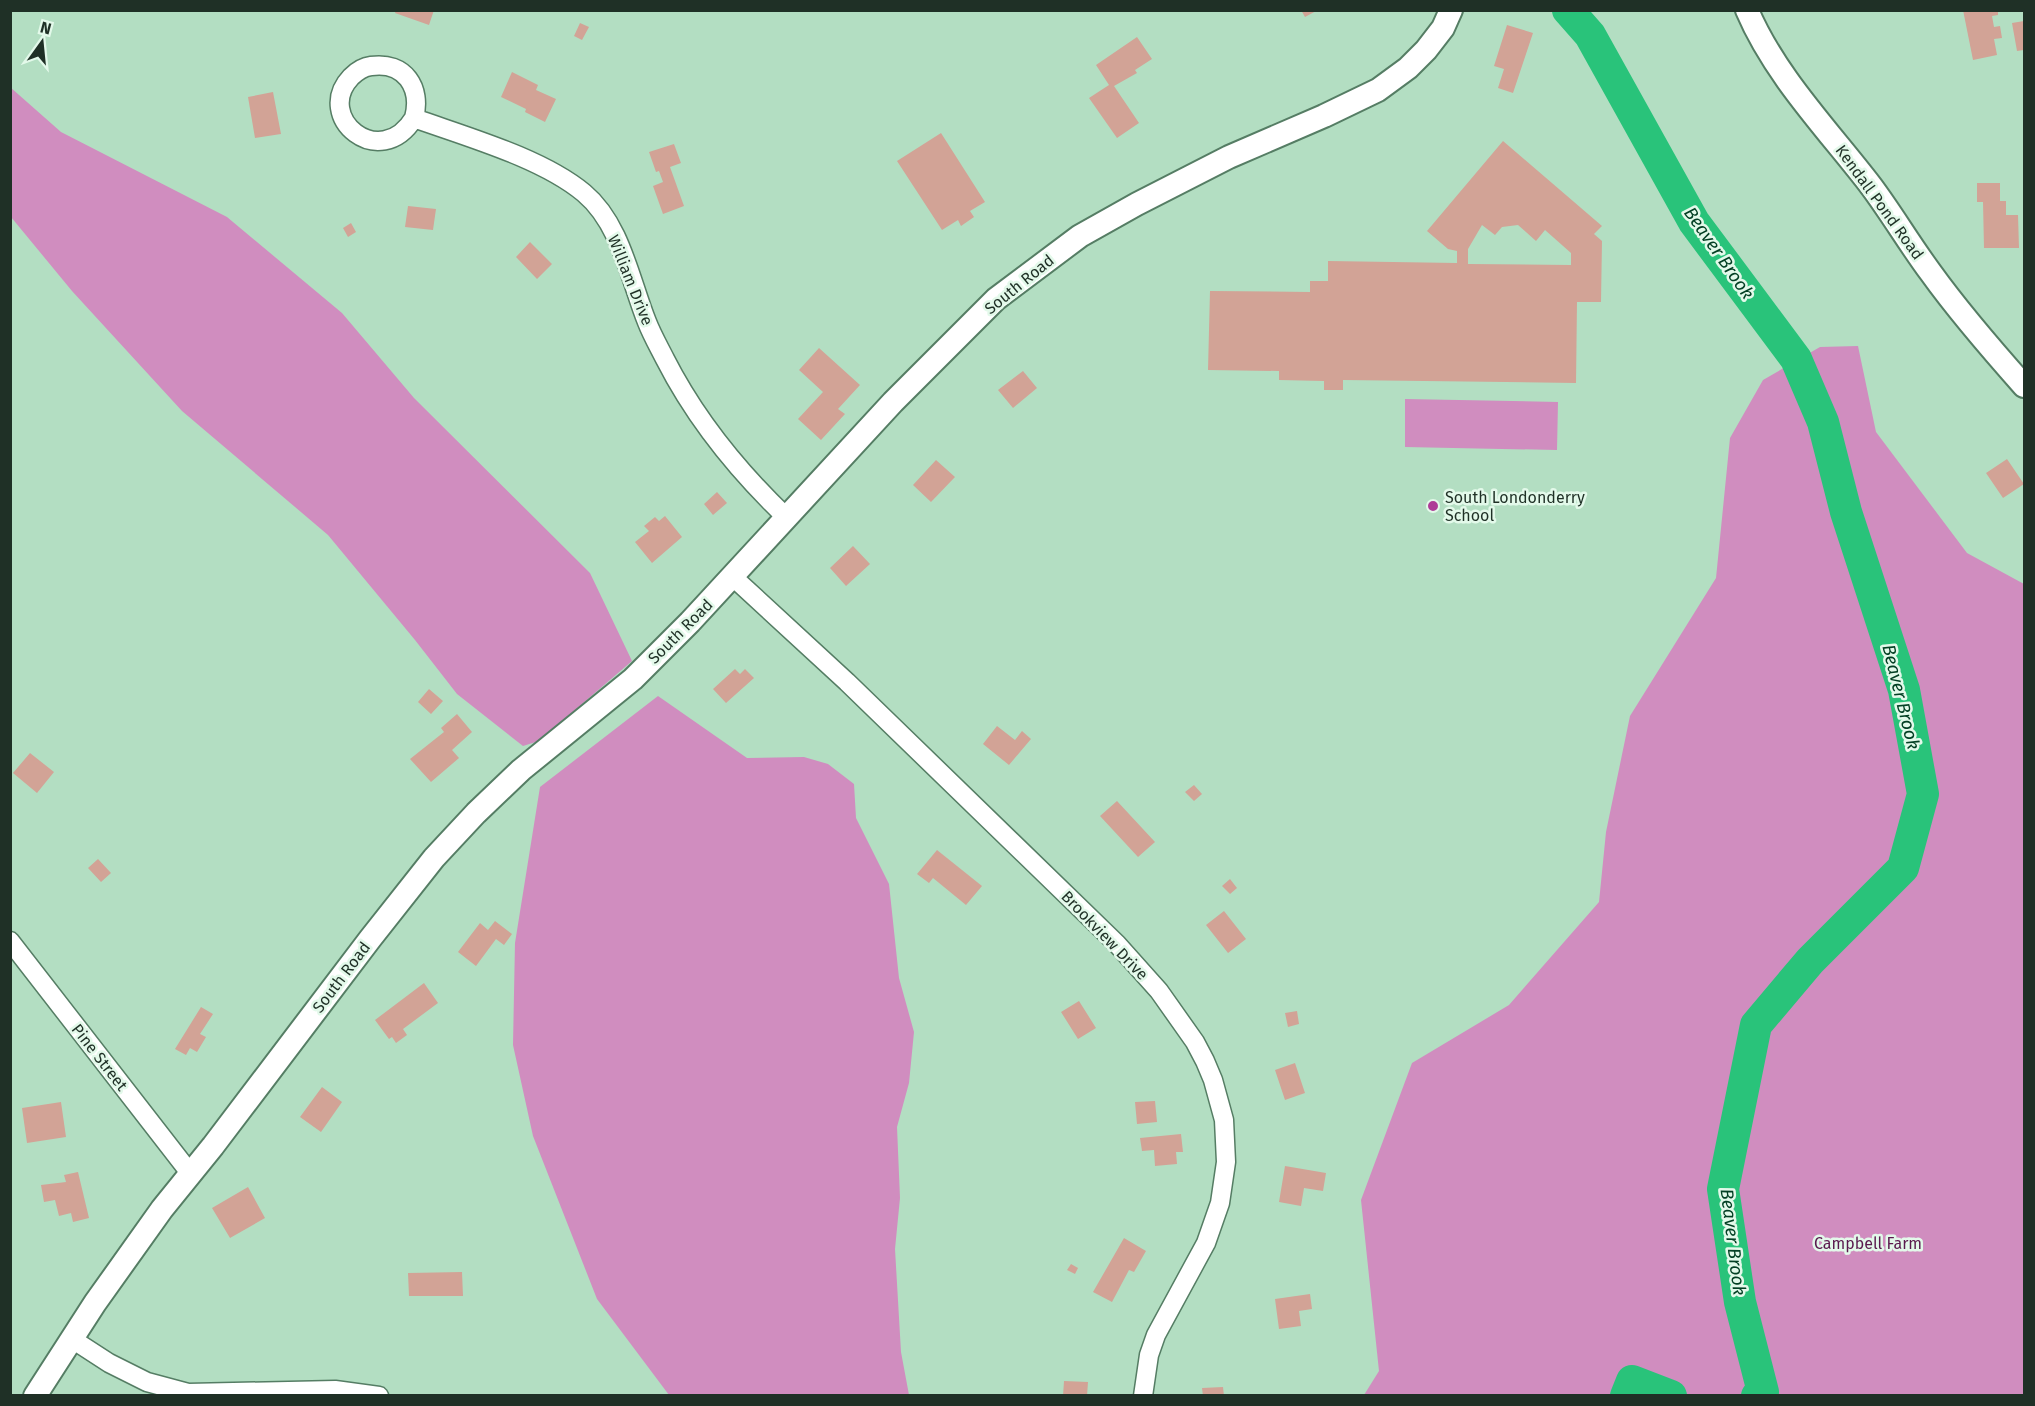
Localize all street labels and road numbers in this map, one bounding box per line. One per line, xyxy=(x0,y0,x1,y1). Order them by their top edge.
street label: Kendall Pond Road xyxy=(1832,141,1928,263)
street label: William Drive xyxy=(604,232,657,328)
street label: South Road xyxy=(981,251,1058,318)
street label: South Road xyxy=(644,595,717,668)
street label: Brookview Drive xyxy=(1057,887,1152,984)
street label: South Road xyxy=(309,938,374,1016)
street label: Pine Street xyxy=(68,1020,132,1095)

